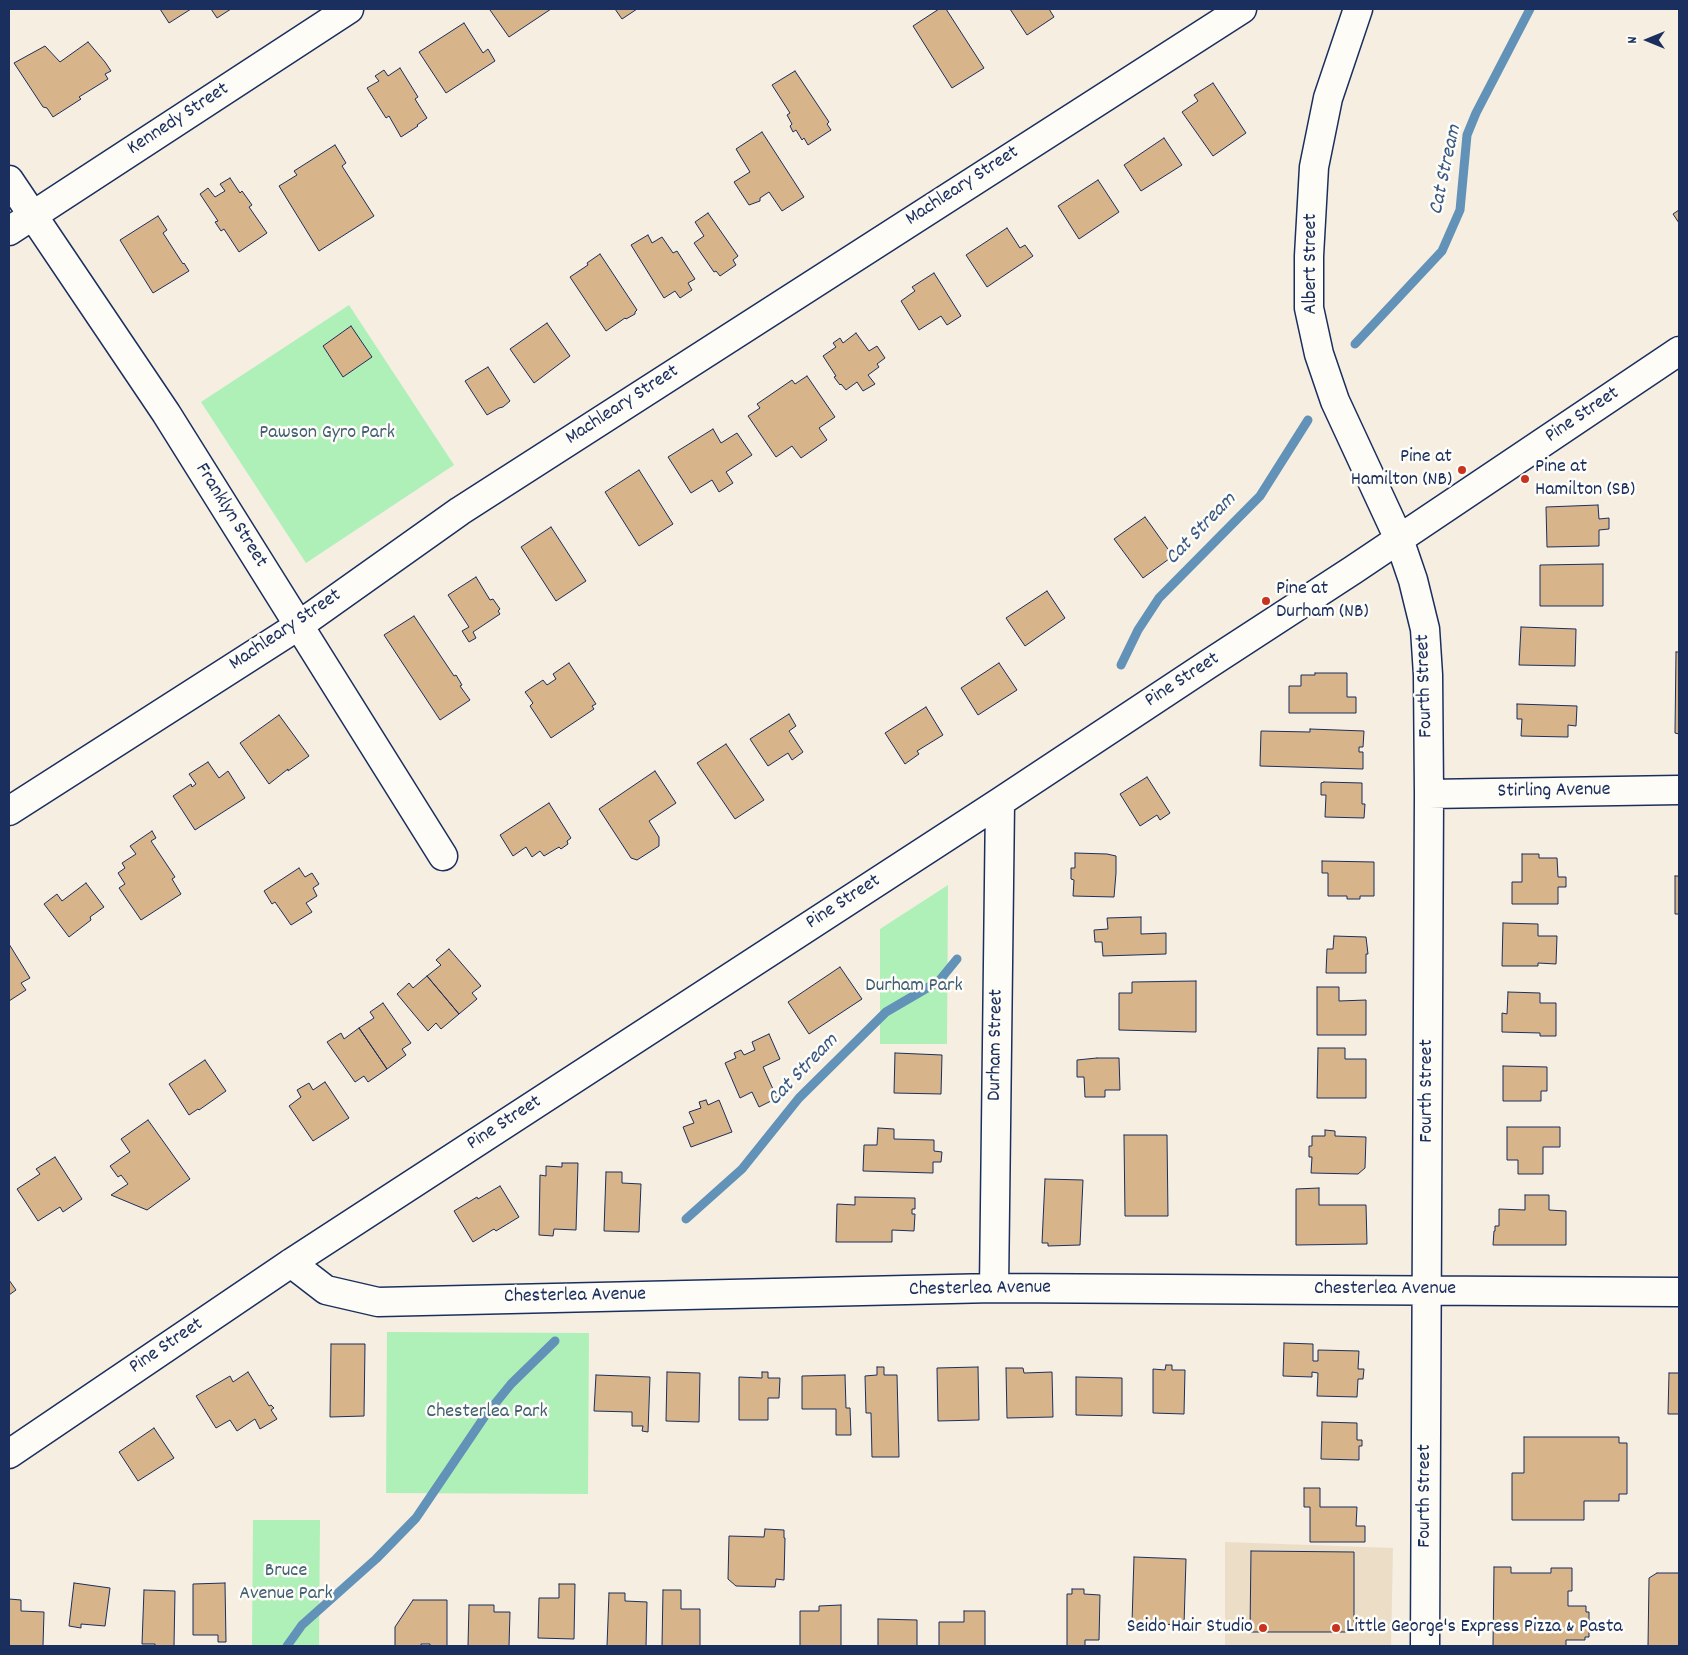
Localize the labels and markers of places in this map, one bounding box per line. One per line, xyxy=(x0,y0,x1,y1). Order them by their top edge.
place label: Pine at Hamilton (NB) xyxy=(1351,446,1452,493)
place label: Pine at Hamilton (SB) xyxy=(1535,456,1635,503)
marker: Pine at Hamilton (NB) xyxy=(1456,464,1468,476)
marker: Pine at Hamilton (SB) xyxy=(1519,473,1531,485)
place label: Pine at Durham (NB) xyxy=(1276,578,1369,625)
marker: Pine at Durham (NB) xyxy=(1260,595,1272,607)
place label: Seido Hair Studio xyxy=(1127,1616,1253,1640)
place label: Little George's Express Pizza & Pasta xyxy=(1346,1616,1623,1640)
marker: Seido Hair Studio xyxy=(1257,1622,1269,1634)
marker: Little George's Express Pizza & Pasta xyxy=(1330,1622,1342,1634)

